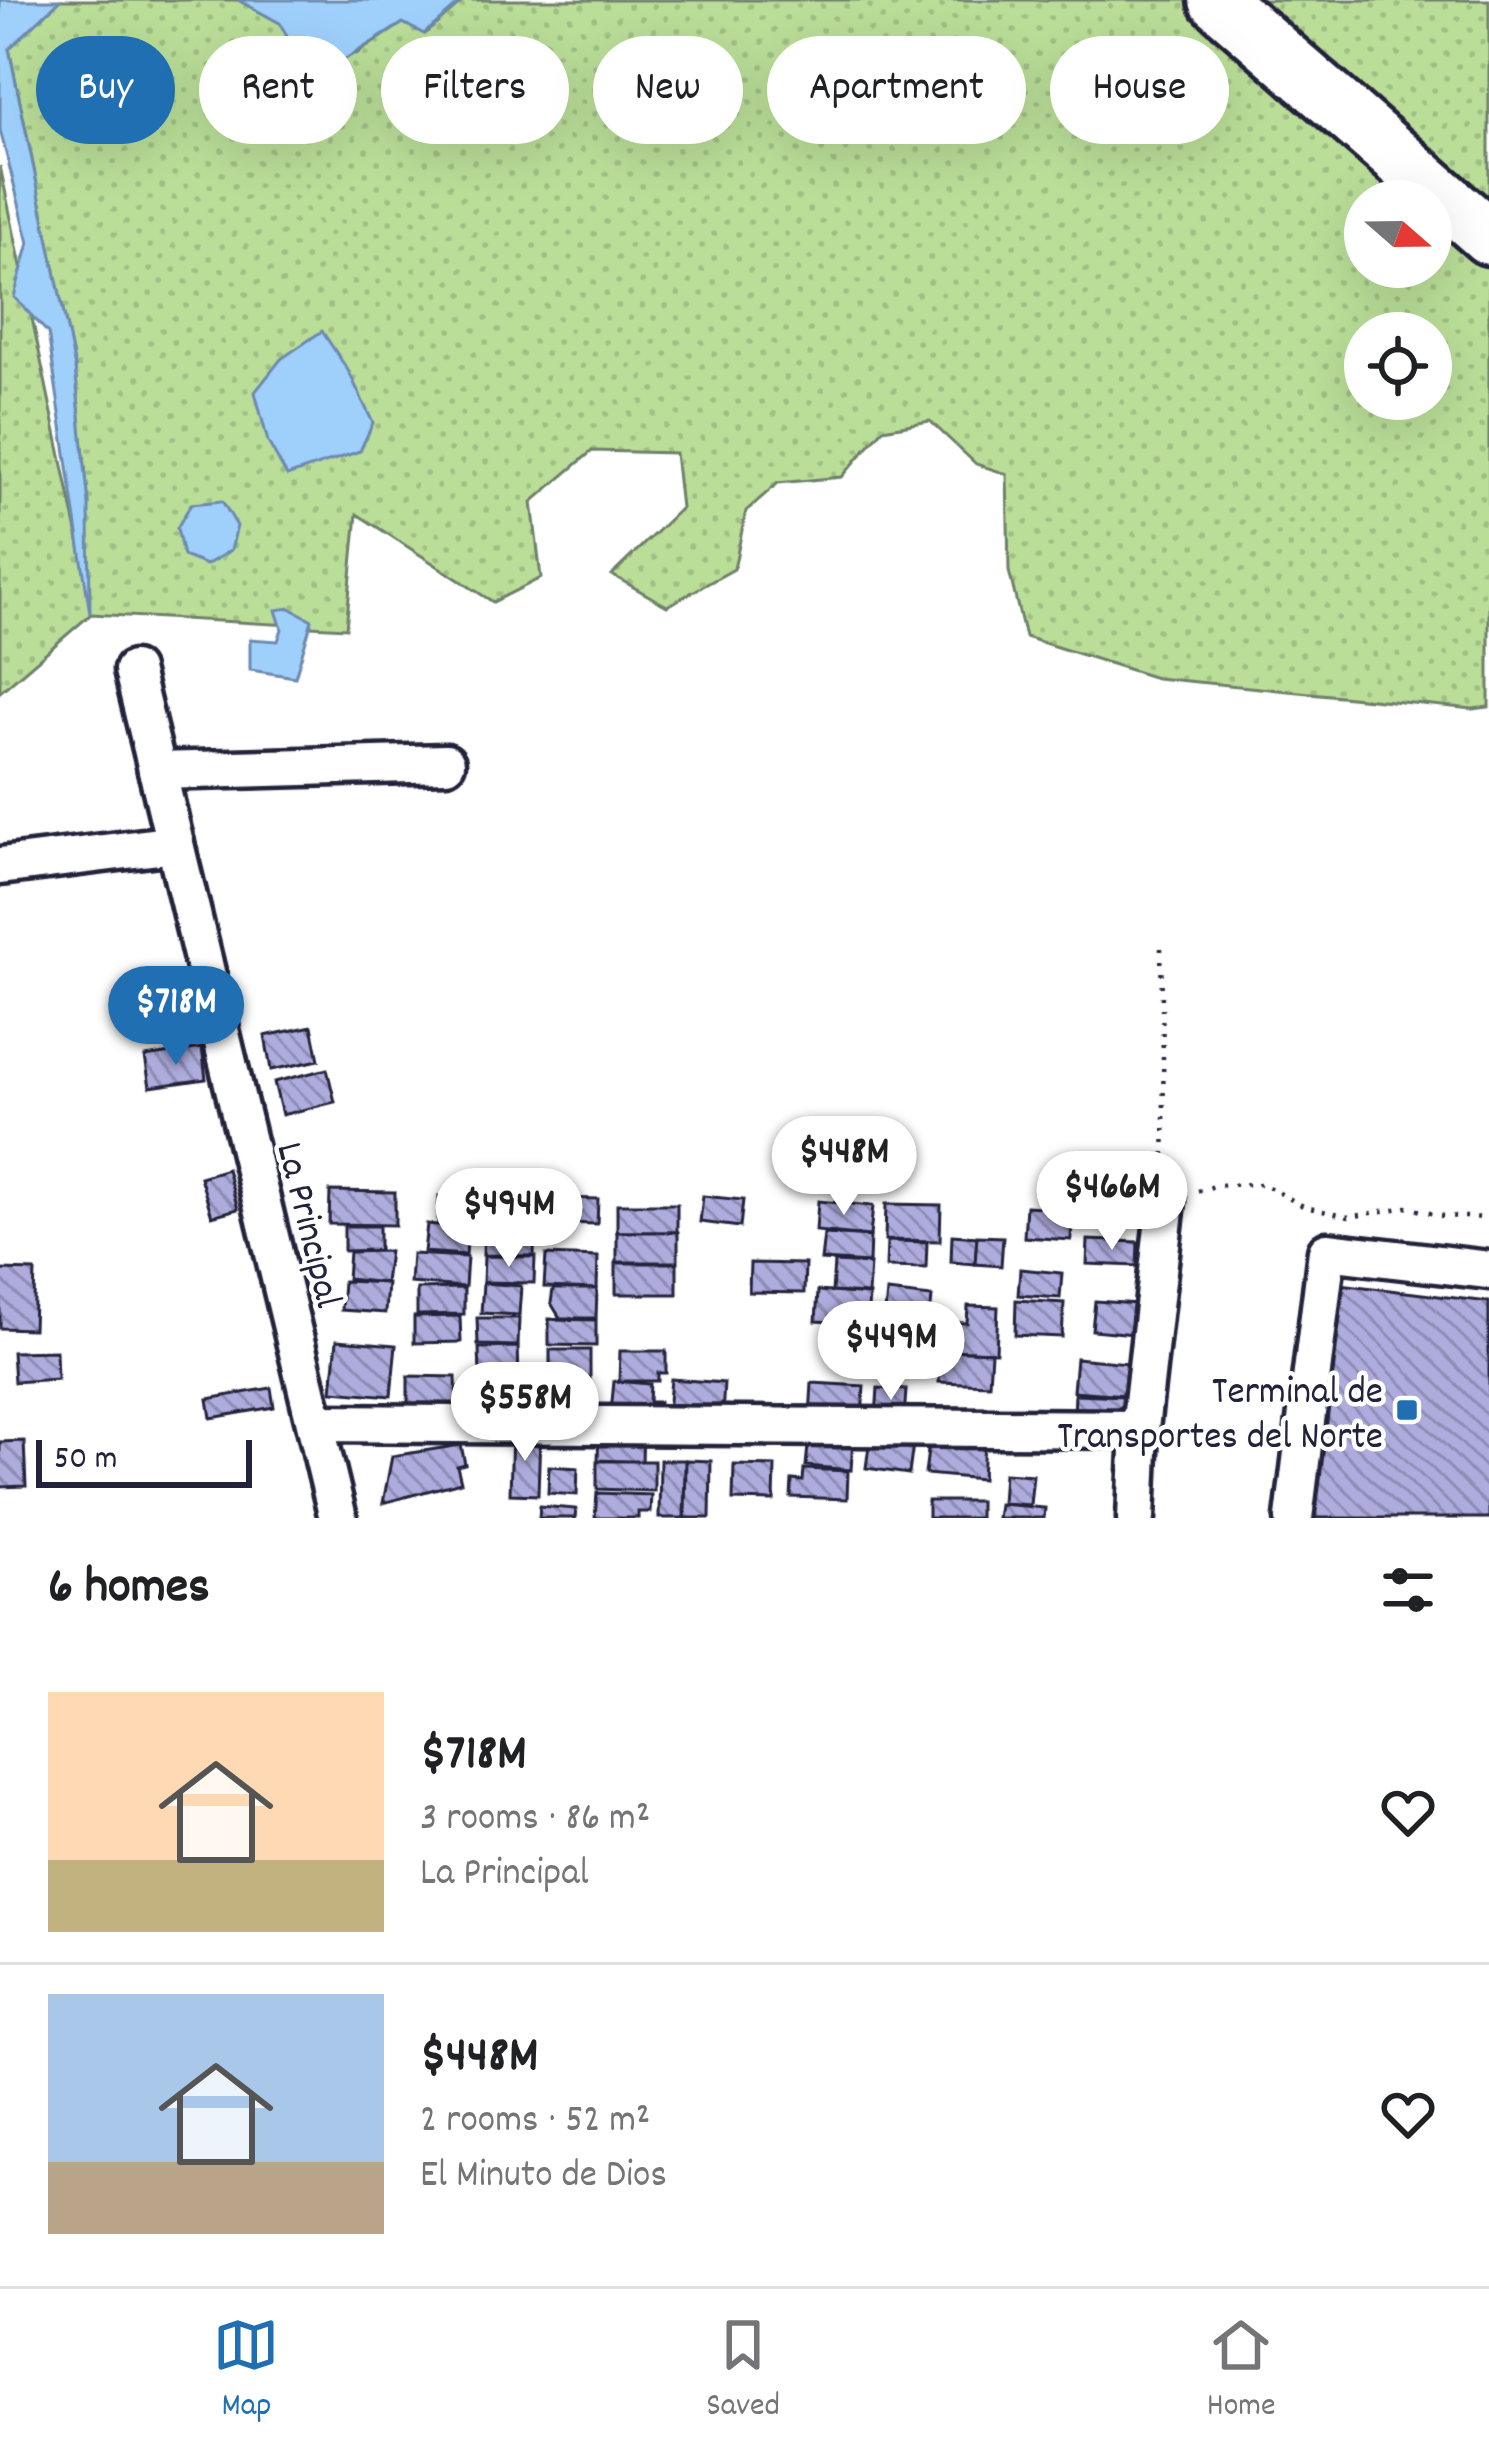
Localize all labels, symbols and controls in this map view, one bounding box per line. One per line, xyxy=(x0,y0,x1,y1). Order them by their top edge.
chip: Buy xyxy=(36,36,175,144)
chip: Rent xyxy=(199,36,357,144)
chip: Filters xyxy=(381,36,569,144)
chip: New xyxy=(593,36,743,144)
chip: Apartment xyxy=(767,36,1026,144)
chip: House xyxy=(1050,36,1229,144)
north arrow xyxy=(1344,180,1452,288)
map controls xyxy=(1344,180,1452,420)
button: locate xyxy=(1344,312,1452,420)
pin: $718M xyxy=(92,966,260,1068)
text: $718M xyxy=(135,977,217,1032)
pin: $448M xyxy=(760,1116,928,1218)
text: $448M xyxy=(799,1127,889,1182)
street label: La Principal xyxy=(259,1137,353,1314)
pin: $466M xyxy=(1028,1151,1196,1253)
text: $466M xyxy=(1063,1162,1161,1217)
pin: $494M xyxy=(425,1168,593,1270)
text: $494M xyxy=(463,1179,555,1234)
pin: $449M xyxy=(807,1301,975,1403)
text: $449M xyxy=(845,1312,937,1367)
pin: $558M xyxy=(441,1362,609,1464)
place label: Terminal de Transportes del Norte xyxy=(1057,1367,1383,1467)
text: $558M xyxy=(478,1373,572,1428)
marker: Terminal de Transportes del Norte xyxy=(1394,1397,1420,1423)
scale bar xyxy=(36,1434,252,1487)
text: 50 m xyxy=(54,1437,118,1484)
text: 6 homes xyxy=(48,1554,210,1626)
icon: filters xyxy=(1375,1557,1441,1623)
text: $718M xyxy=(420,1721,527,1793)
icon: home xyxy=(144,1740,288,1884)
icon: heart xyxy=(1375,1779,1441,1845)
text: 3 rooms · 86 m² xyxy=(420,1793,650,1848)
text: La Principal xyxy=(420,1848,589,1903)
text: $448M xyxy=(420,2023,539,2095)
icon: home xyxy=(144,2042,288,2186)
icon: heart xyxy=(1375,2081,1441,2147)
text: 2 rooms · 52 m² xyxy=(420,2095,650,2150)
text: El Minuto de Dios xyxy=(420,2150,667,2205)
tab: Map xyxy=(213,2312,279,2431)
tab: Saved xyxy=(706,2312,780,2431)
tab: Home xyxy=(1207,2312,1276,2431)

